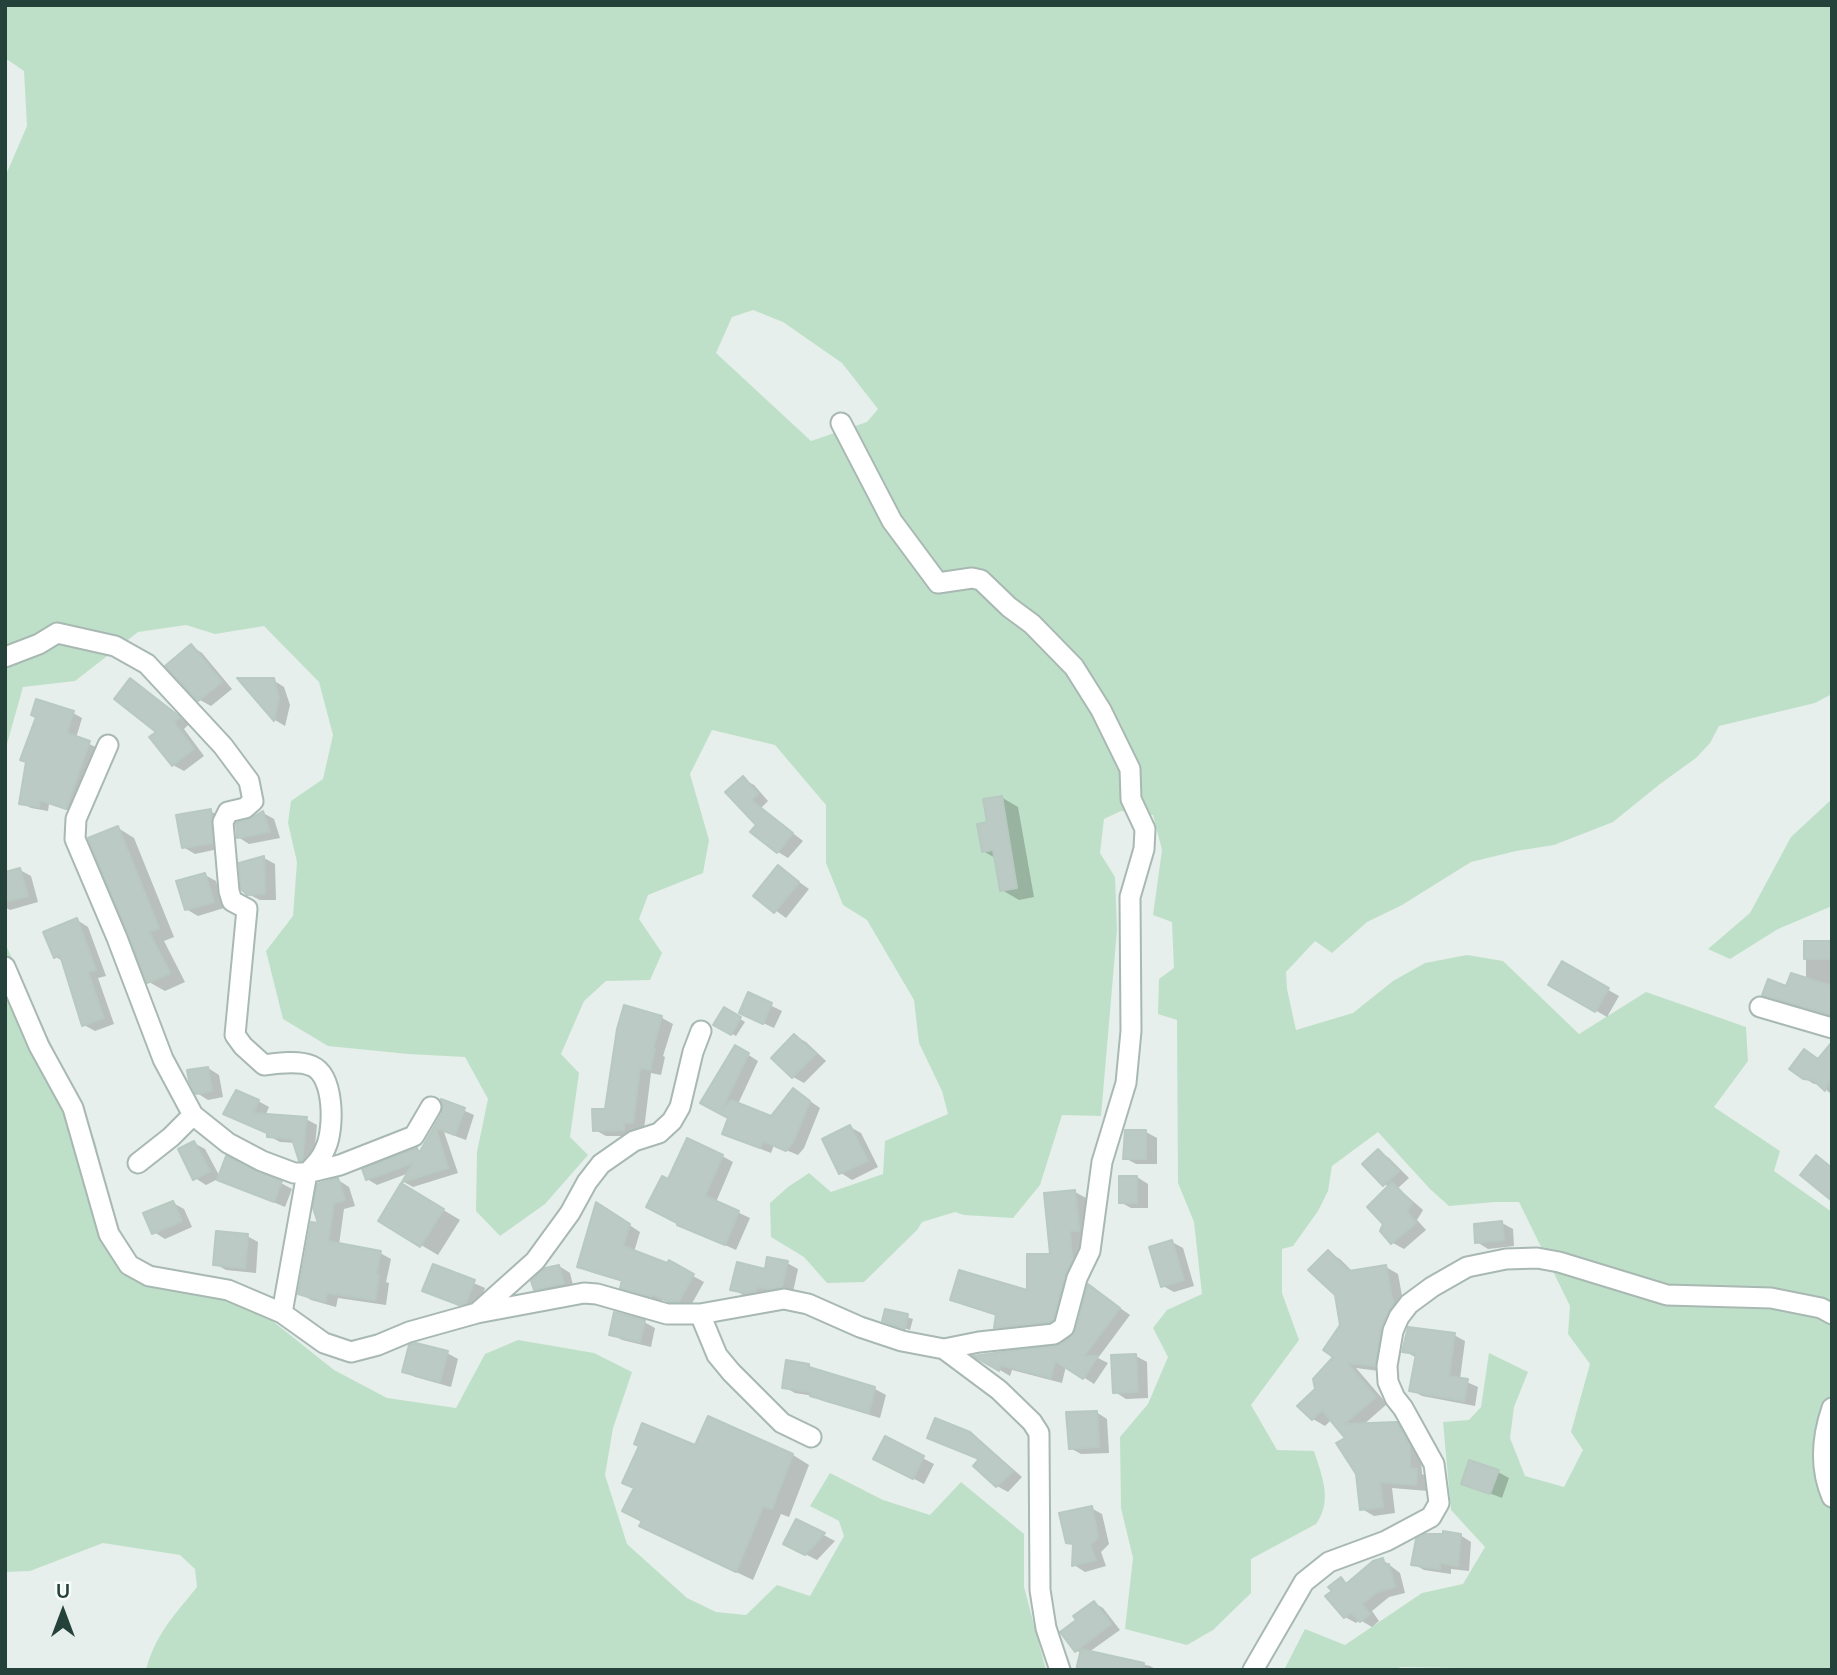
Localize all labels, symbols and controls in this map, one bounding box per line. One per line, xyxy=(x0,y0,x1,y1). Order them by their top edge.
north arrow xyxy=(28,1577,98,1647)
text: U xyxy=(56,1579,70,1602)

